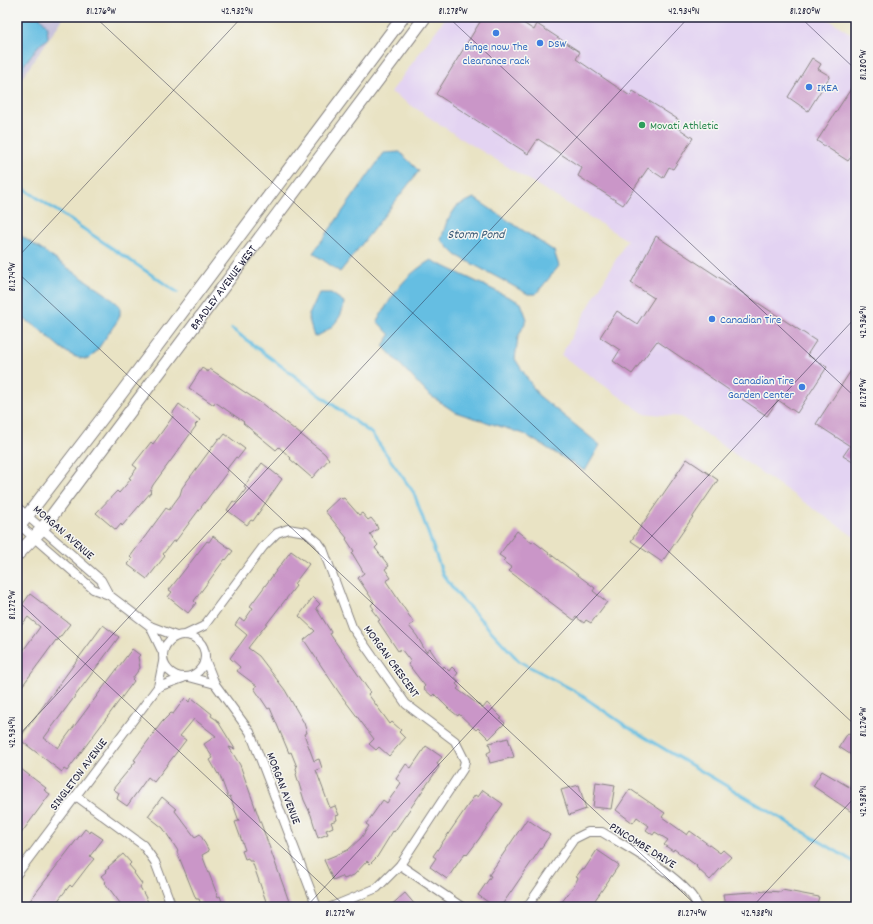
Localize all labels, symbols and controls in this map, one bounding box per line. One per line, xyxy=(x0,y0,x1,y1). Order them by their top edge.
text: 81.276°W xyxy=(86,5,116,19)
text: 42.932°N xyxy=(221,5,253,19)
text: 81.278°W xyxy=(438,5,468,19)
text: 42.934°N xyxy=(668,5,700,19)
text: 81.280°W xyxy=(790,5,821,19)
marker: Binge now The clearance rack xyxy=(491,28,501,38)
place label: DSW xyxy=(548,36,566,53)
marker: DSW xyxy=(535,38,545,48)
place label: Binge now The clearance rack xyxy=(463,39,530,70)
text: 81.280°W xyxy=(857,49,871,80)
place label: IKEA xyxy=(817,80,839,97)
marker: IKEA xyxy=(804,82,814,92)
place label: Movati Athletic xyxy=(650,118,719,135)
marker: Movati Athletic xyxy=(637,120,647,130)
water label: Storm Pond xyxy=(448,226,506,245)
street label: BRADLEY AVENUE WEST xyxy=(187,242,262,334)
text: 81.274°W xyxy=(6,262,20,292)
text: 42.936°N xyxy=(857,306,871,338)
place label: Canadian Tire xyxy=(720,312,781,329)
marker: Canadian Tire xyxy=(707,314,717,324)
place label: Canadian Tire Garden Center xyxy=(728,373,795,404)
text: 81.278°W xyxy=(857,378,871,408)
marker: Canadian Tire Garden Center xyxy=(797,382,807,392)
street label: MORGAN AVENUE xyxy=(29,502,98,565)
text: 81.272°W xyxy=(6,590,20,620)
street label: MORGAN CRESCENT xyxy=(359,622,423,702)
text: 81.276°W xyxy=(857,707,871,737)
text: 42.934°N xyxy=(6,716,20,748)
street label: SINGLETON AVENUE xyxy=(46,735,112,815)
street label: MORGAN AVENUE xyxy=(261,750,304,828)
text: 42.938°N xyxy=(857,785,871,817)
street label: PINCOMBE DRIVE xyxy=(606,819,679,874)
text: 81.272°W xyxy=(325,907,355,921)
text: 81.274°W xyxy=(677,907,707,921)
text: 42.938°N xyxy=(741,907,773,921)

